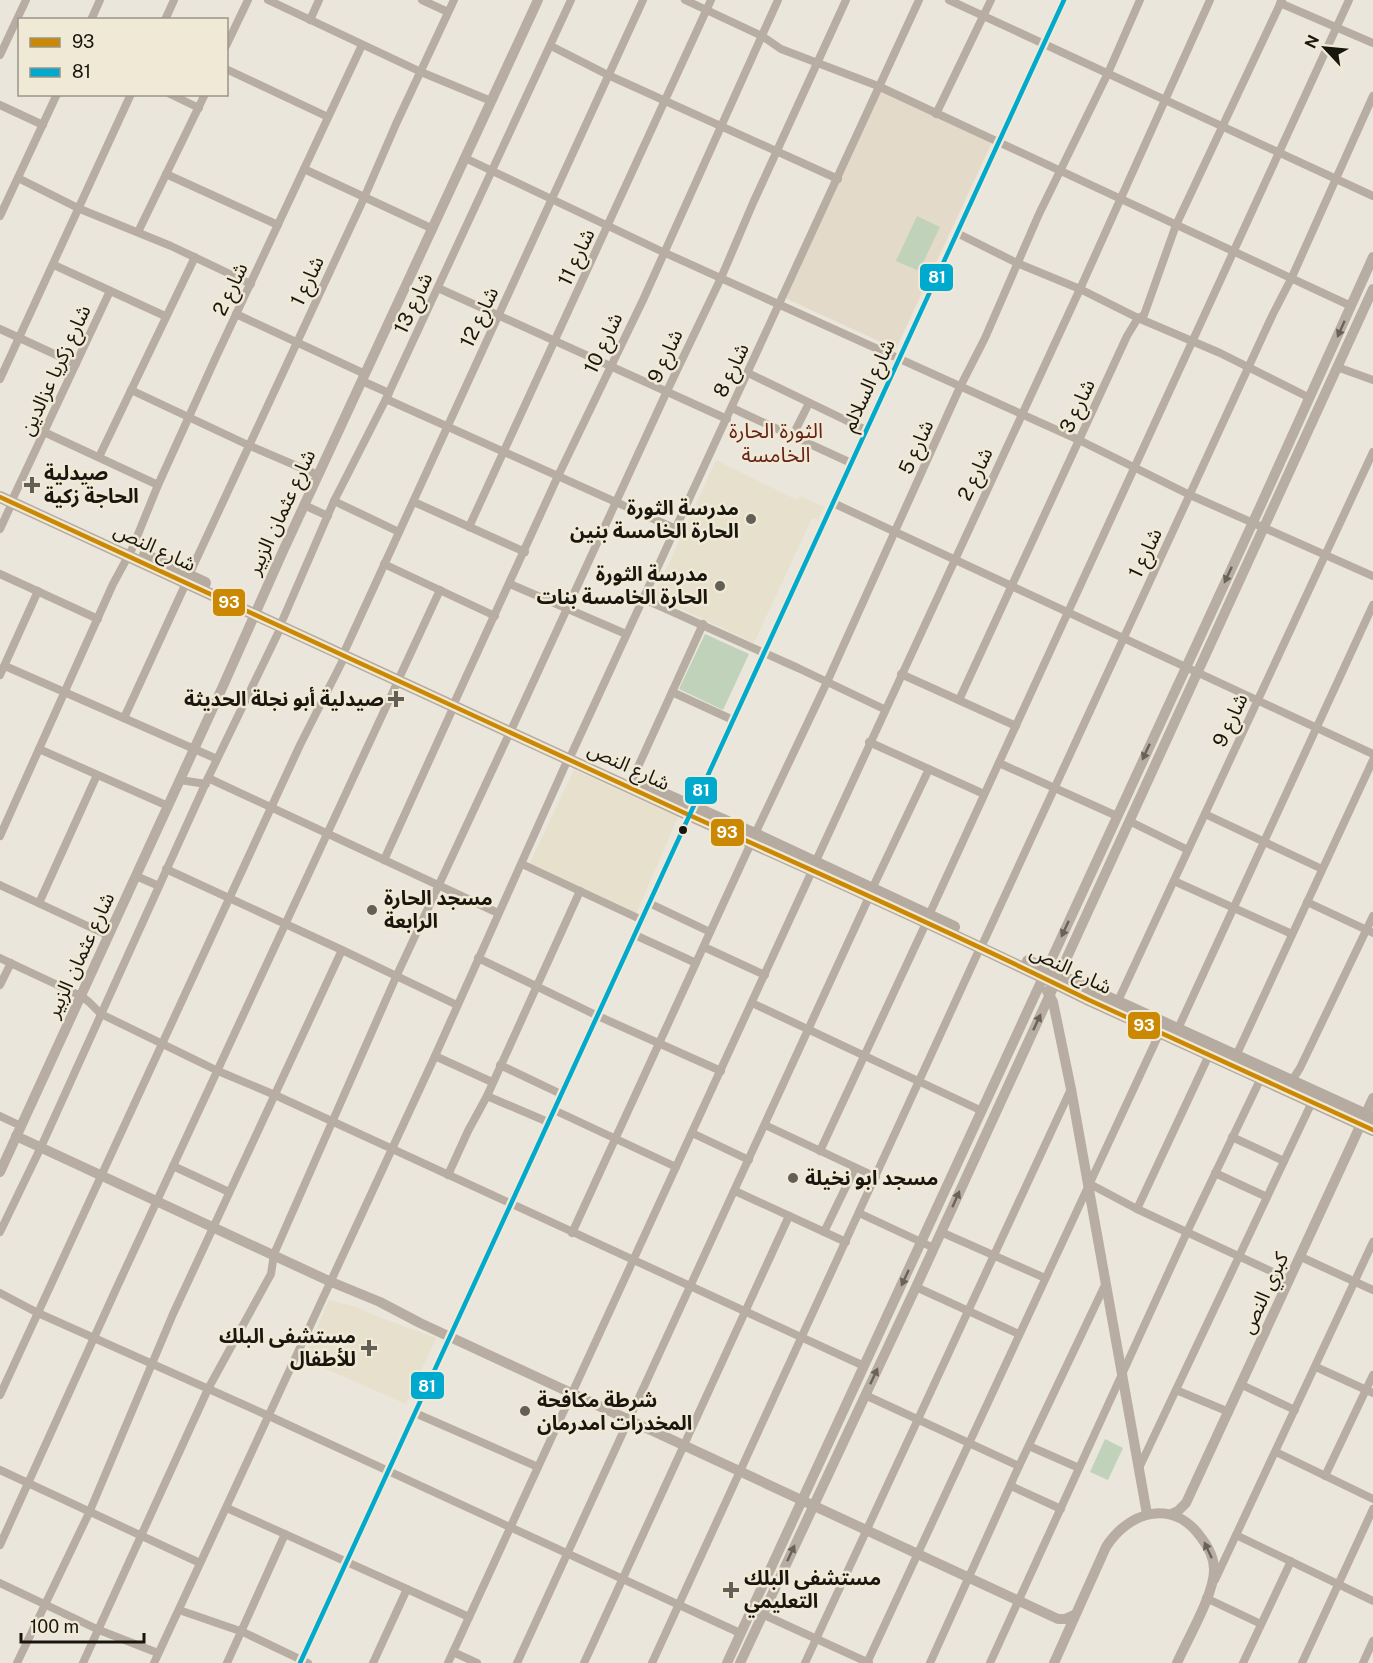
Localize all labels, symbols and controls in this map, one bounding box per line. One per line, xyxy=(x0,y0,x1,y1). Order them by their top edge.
legend xyxy=(18,18,228,96)
north arrow xyxy=(1295,18,1355,78)
text: 93 xyxy=(72,31,94,52)
text: N xyxy=(1301,32,1323,51)
text: 81 xyxy=(72,61,91,82)
street label: شارع 11 xyxy=(552,225,602,291)
street label: شارع 1 xyxy=(285,252,332,311)
street label: شارع 2 xyxy=(207,259,255,321)
line badge: 81 xyxy=(919,263,954,292)
text: 81 xyxy=(928,268,946,287)
street label: شارع 13 xyxy=(388,269,440,339)
street label: شارع 12 xyxy=(455,283,506,352)
street label: شارع زكريا عزالدين xyxy=(14,301,98,440)
street label: شارع 10 xyxy=(579,309,630,378)
one-way arrow xyxy=(1336,321,1345,338)
street label: شارع 9 xyxy=(642,325,691,388)
street label: شارع السلالم xyxy=(836,335,903,436)
street label: شارع 8 xyxy=(708,339,757,402)
street label: شارع 3 xyxy=(1054,375,1103,438)
street label: شارع 5 xyxy=(894,416,941,479)
district label: الثورة الحارة الخامسة xyxy=(729,418,823,467)
street label: شارع 2 xyxy=(952,444,1000,506)
street label: شارع عثمان الزبير xyxy=(241,446,323,581)
place label: صيدلية الحاجة زكية xyxy=(44,461,139,508)
marker: صيدلية الحاجة زكية xyxy=(25,478,39,492)
place label: مدرسة الثورة الحارة الخامسة بنين xyxy=(570,496,739,543)
marker: مدرسة الثورة الحارة الخامسة بنين xyxy=(744,512,758,526)
street label: شارع النص xyxy=(109,518,200,579)
street label: شارع 1 xyxy=(1123,524,1170,583)
place label: مدرسة الثورة الحارة الخامسة بنات xyxy=(537,562,708,609)
one-way arrow xyxy=(1224,566,1233,583)
marker: مدرسة الثورة الحارة الخامسة بنات xyxy=(713,579,727,593)
line badge: 93 xyxy=(212,588,246,617)
text: 93 xyxy=(218,593,240,612)
place label: صيدلية أبو نجلة الحديثة xyxy=(184,686,384,711)
street label: شارع 9 xyxy=(1207,689,1256,752)
marker: صيدلية أبو نجلة الحديثة xyxy=(389,692,403,706)
street label: شارع النص xyxy=(583,737,674,798)
one-way arrow xyxy=(1142,743,1151,760)
line badge: 81 xyxy=(684,776,718,805)
text: 81 xyxy=(692,781,710,800)
line badge: 93 xyxy=(710,818,745,847)
text: 93 xyxy=(716,823,738,842)
unlabelled marker xyxy=(677,824,689,836)
place label: مسجد الحارة الرابعة xyxy=(384,886,493,933)
street label: شارع عثمان الزبير xyxy=(40,889,122,1024)
marker: مسجد الحارة الرابعة xyxy=(365,903,379,917)
one-way arrow xyxy=(1061,921,1070,938)
street label: شارع النص xyxy=(1025,939,1116,1002)
line badge: 93 xyxy=(1127,1011,1161,1040)
one-way arrow xyxy=(1032,1012,1042,1030)
text: 93 xyxy=(1133,1016,1155,1035)
place label: مسجد ابو نخيلة xyxy=(805,1166,938,1190)
marker: مسجد ابو نخيلة xyxy=(786,1171,800,1185)
one-way arrow xyxy=(951,1191,960,1208)
street label: كبري النص xyxy=(1235,1248,1297,1339)
one-way arrow xyxy=(900,1269,909,1286)
place label: مستشفى البلك للأطفال xyxy=(219,1324,356,1371)
marker: مستشفى البلك للأطفال xyxy=(360,1339,378,1357)
one-way arrow xyxy=(869,1368,878,1385)
line badge: 81 xyxy=(410,1371,445,1400)
text: 81 xyxy=(418,1377,436,1396)
place label: شرطة مكافحة المخدرات امدرمان xyxy=(537,1388,692,1435)
marker: شرطة مكافحة المخدرات امدرمان xyxy=(518,1404,532,1418)
one-way arrow xyxy=(1204,1542,1213,1559)
one-way arrow xyxy=(786,1543,796,1561)
place label: مستشفى البلك التعليمي xyxy=(744,1566,881,1618)
marker: مستشفى البلك التعليمي xyxy=(722,1581,740,1599)
scale bar xyxy=(21,1606,144,1644)
text: 100 m xyxy=(30,1616,79,1637)

